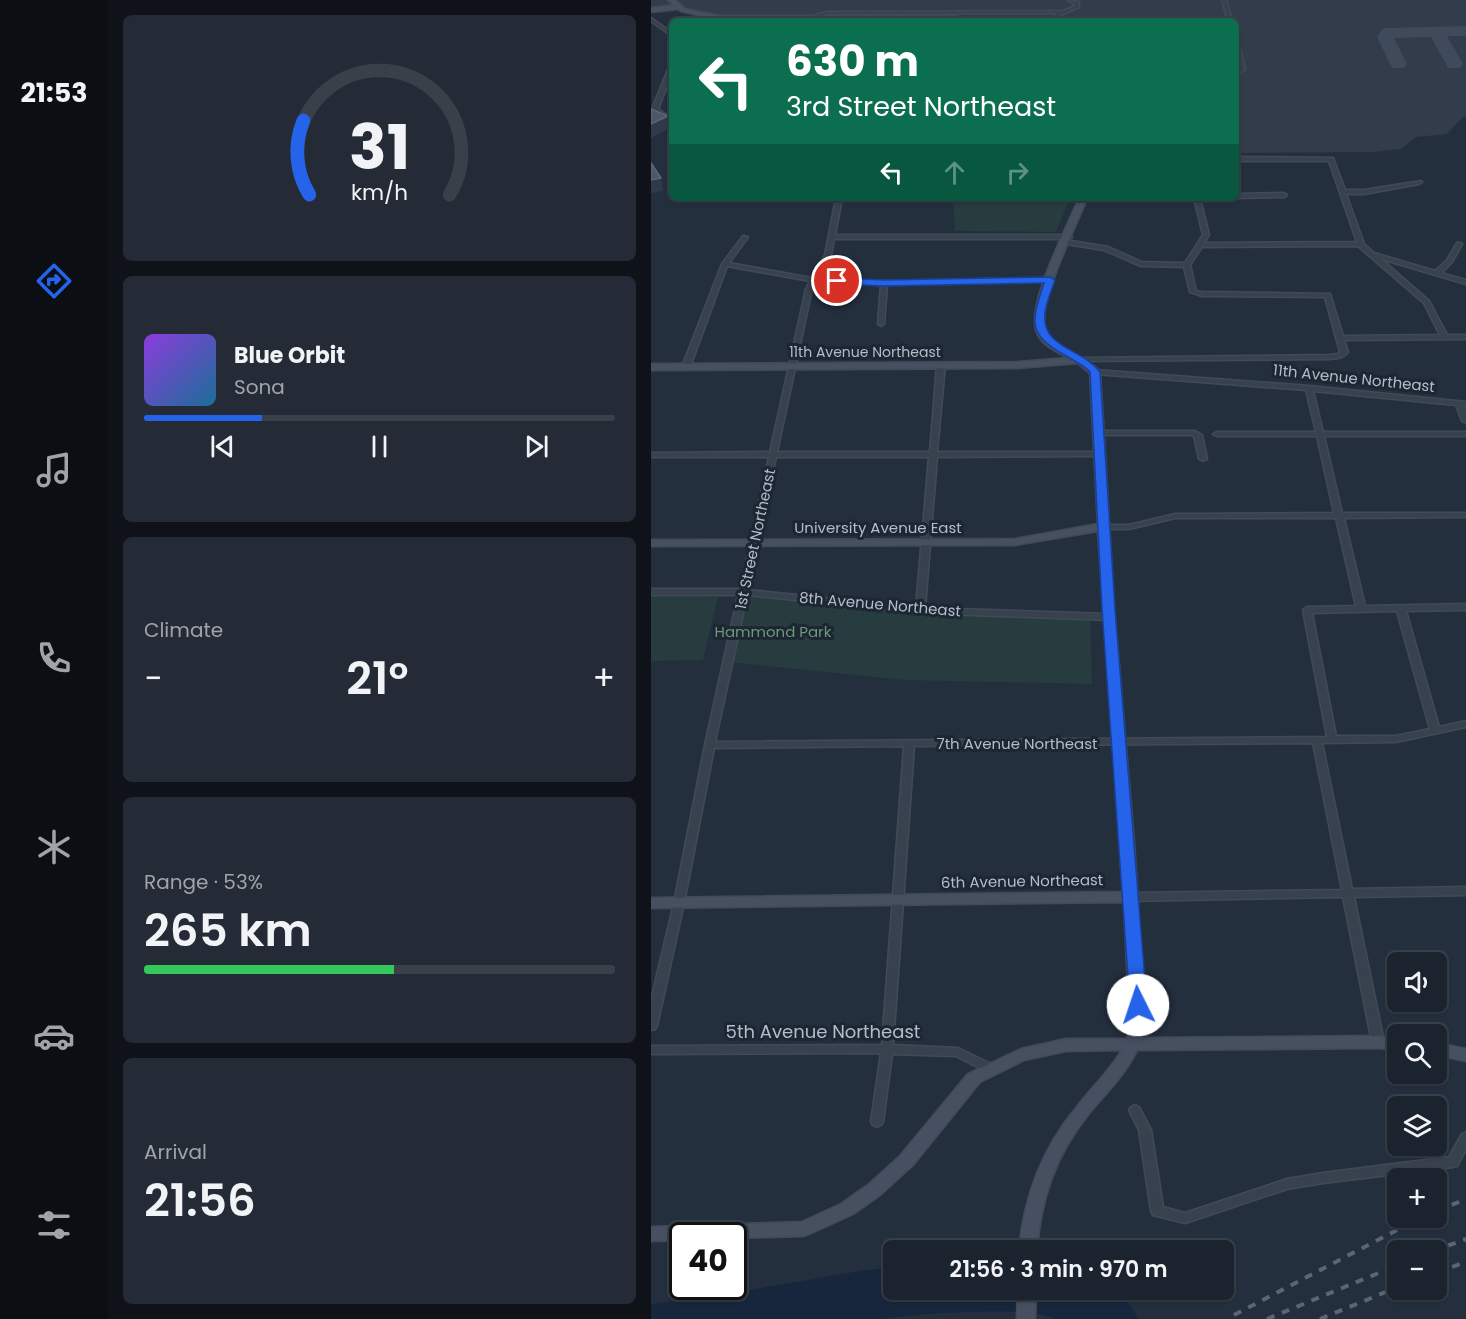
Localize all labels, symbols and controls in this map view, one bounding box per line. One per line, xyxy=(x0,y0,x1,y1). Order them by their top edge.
text: 630 m xyxy=(786,32,919,91)
icon: left xyxy=(687,42,765,120)
text: 21:53 xyxy=(20,74,88,111)
text: 3rd Street Northeast xyxy=(786,88,1056,125)
text: 31 xyxy=(349,103,410,191)
icon: left xyxy=(875,156,908,189)
icon: ahead xyxy=(938,156,971,189)
icon: right xyxy=(1001,156,1034,189)
text: km/h xyxy=(351,177,408,208)
pin xyxy=(811,255,862,306)
icon: directions xyxy=(33,260,75,302)
icon: arrive xyxy=(820,264,853,297)
text: Blue Orbit xyxy=(234,340,345,371)
street label: 11th Avenue Northeast xyxy=(789,342,941,362)
street label: 11th Avenue Northeast xyxy=(1272,359,1436,397)
text: Sona xyxy=(234,373,285,401)
icon: previous xyxy=(206,430,239,463)
icon: pause xyxy=(363,430,396,463)
icon: next xyxy=(520,430,553,463)
icon: music xyxy=(33,449,75,491)
street label: 1st Street Northeast xyxy=(730,467,780,611)
street label: University Avenue East xyxy=(794,517,962,538)
street label: 8th Avenue Northeast xyxy=(798,586,962,622)
text: Climate xyxy=(144,616,223,644)
park label: Hammond Park xyxy=(715,621,832,642)
icon: phone xyxy=(33,637,75,679)
text: 21° xyxy=(346,647,408,710)
text: − xyxy=(144,655,162,702)
text: + xyxy=(592,655,615,702)
street label: 7th Avenue Northeast xyxy=(936,733,1098,754)
icon: climate xyxy=(33,826,75,868)
text: Range · 53% xyxy=(144,868,263,896)
street label: 6th Avenue Northeast xyxy=(941,869,1103,893)
text: 265 km xyxy=(144,899,312,962)
map controls xyxy=(1387,952,1447,1300)
button: sound xyxy=(1387,952,1447,1012)
position arrow xyxy=(1106,973,1170,1037)
icon: car xyxy=(33,1015,75,1057)
street label: 5th Avenue Northeast xyxy=(726,1019,920,1044)
button: search xyxy=(1387,1024,1447,1084)
button: layers xyxy=(1387,1096,1447,1156)
text: Arrival xyxy=(144,1138,207,1166)
button: + xyxy=(1387,1168,1447,1228)
text: 21:56 xyxy=(144,1169,256,1232)
icon: filters xyxy=(33,1204,75,1246)
speed limit sign: 40 xyxy=(669,1222,747,1300)
button: − xyxy=(1387,1240,1447,1300)
text: 21:56 · 3 min · 970 m xyxy=(950,1254,1167,1285)

